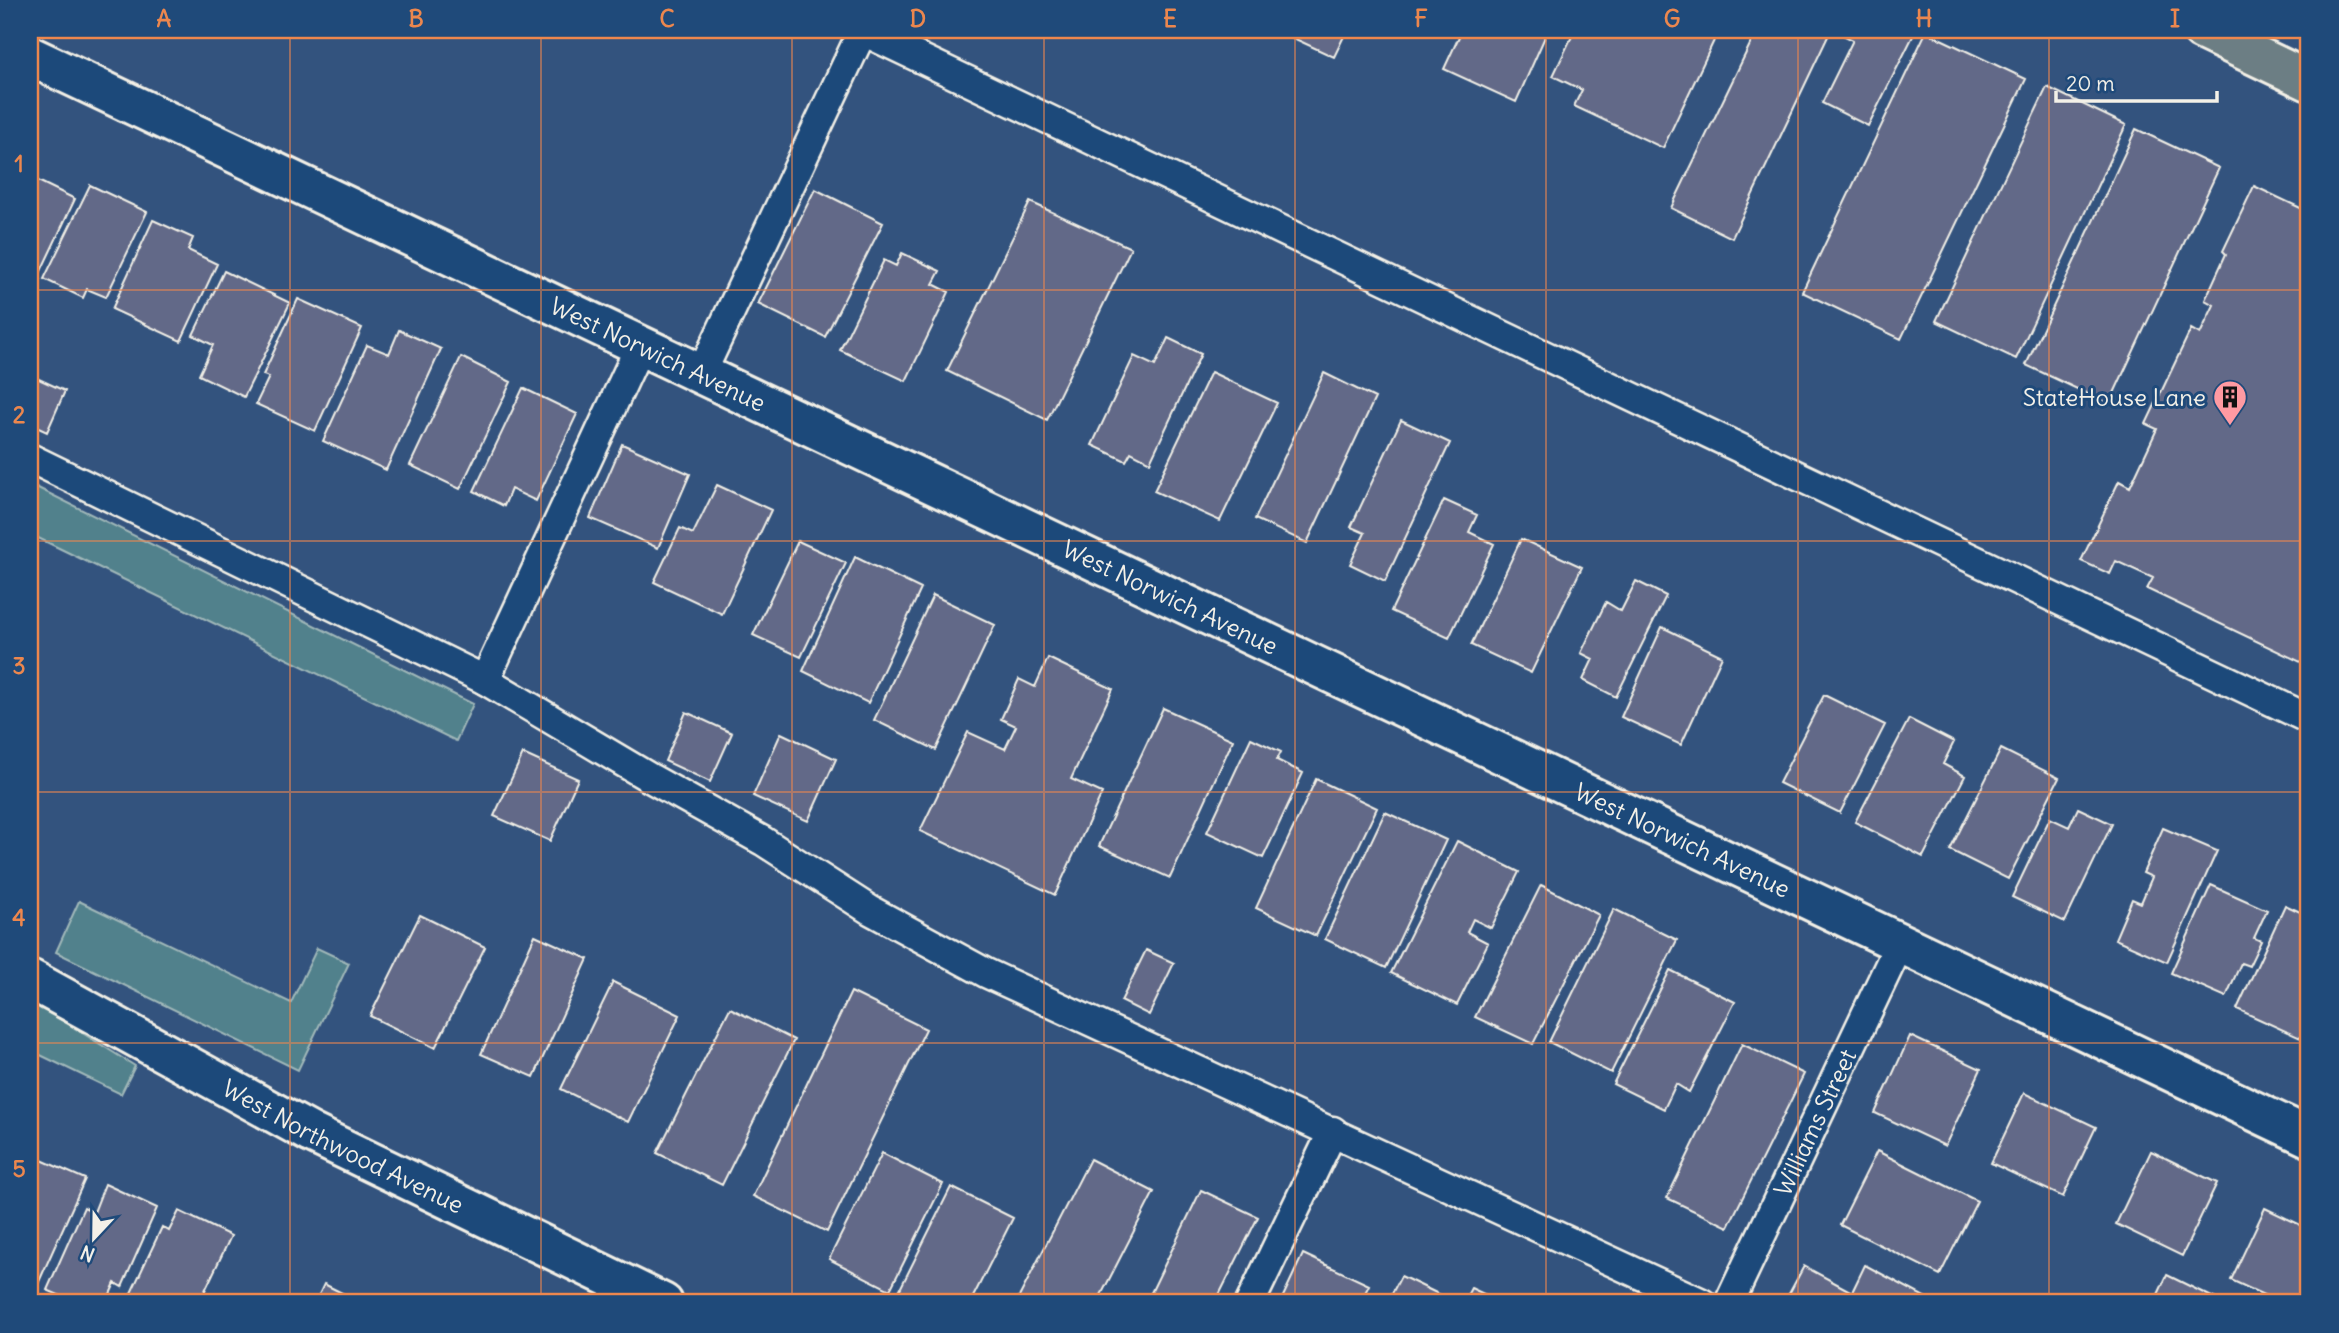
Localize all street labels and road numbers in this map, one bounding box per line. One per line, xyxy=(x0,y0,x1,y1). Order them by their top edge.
street label: West Norwich Avenue xyxy=(545,290,770,418)
street label: West Norwich Avenue xyxy=(1058,533,1283,661)
street label: West Norwich Avenue xyxy=(1570,776,1795,904)
street label: Williams Street xyxy=(1767,1044,1862,1201)
street label: West Northwood Avenue xyxy=(217,1072,469,1219)

